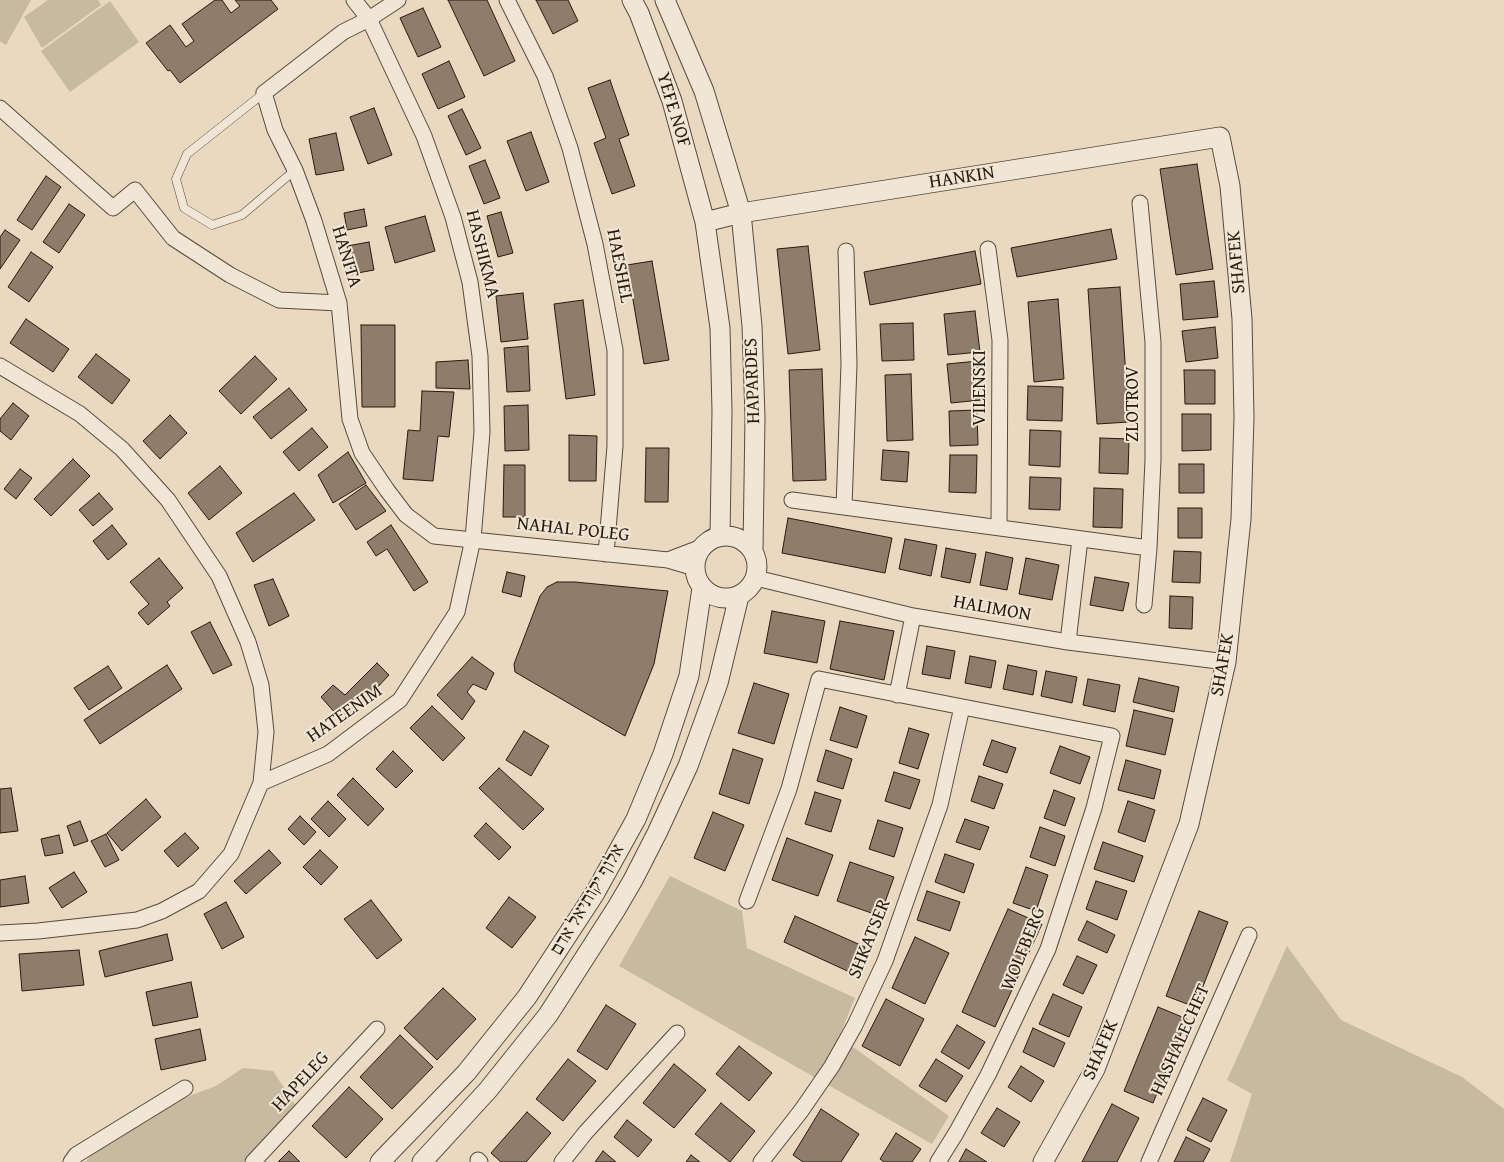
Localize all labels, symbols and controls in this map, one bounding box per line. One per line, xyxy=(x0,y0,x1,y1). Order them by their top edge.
street label: YEFE NOF xyxy=(651,70,695,150)
street label: HANKIN xyxy=(928,162,996,194)
street label: HASHIKMA xyxy=(460,207,504,301)
street label: HANITA xyxy=(326,223,366,291)
street label: HAESHEL xyxy=(601,227,637,305)
street label: SHAFEK xyxy=(1223,229,1251,295)
street label: HAPARDES xyxy=(740,338,766,424)
street label: VILENSKI xyxy=(969,350,991,426)
street label: ZLOTROV xyxy=(1122,366,1144,442)
street label: NAHAL POLEG xyxy=(515,513,631,547)
street label: HALIMON xyxy=(951,591,1033,627)
street label: SHAFEK xyxy=(1206,632,1240,698)
street label: HATEENIM xyxy=(303,680,387,748)
street label: אלוף יקותיאל אדם xyxy=(546,840,630,960)
street label: SHKATSER xyxy=(844,896,896,982)
street label: WOLFBERG xyxy=(997,904,1051,994)
street label: HASHALECHET xyxy=(1146,981,1216,1099)
street label: SHAFEK xyxy=(1078,1016,1124,1084)
street label: HAPELEG xyxy=(267,1047,335,1117)

